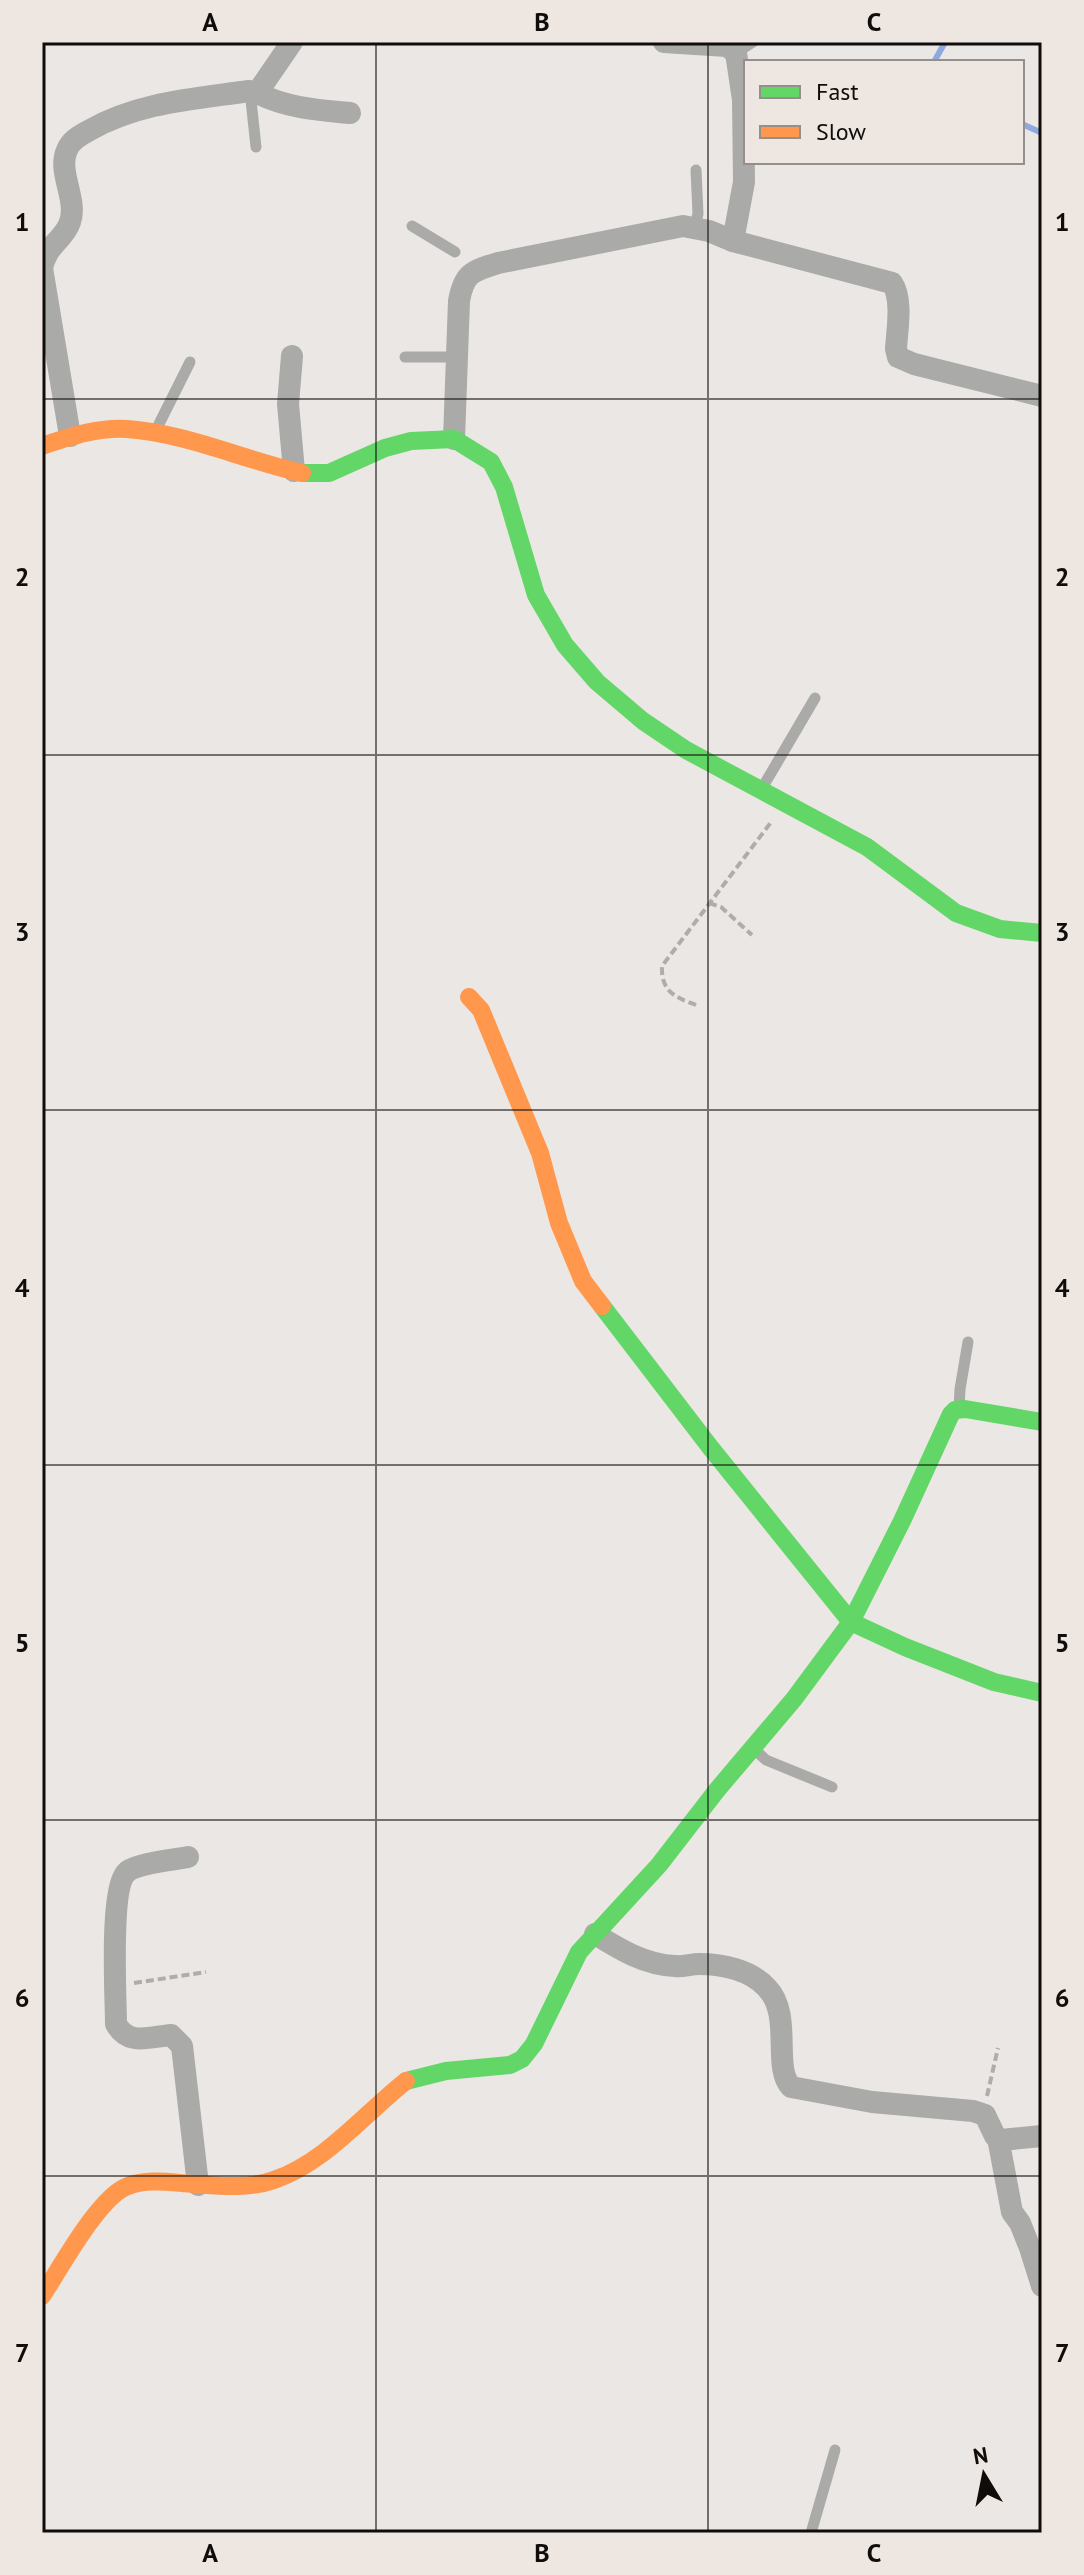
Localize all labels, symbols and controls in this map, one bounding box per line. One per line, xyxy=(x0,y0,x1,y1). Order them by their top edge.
text: A xyxy=(202,5,218,38)
text: B xyxy=(534,5,550,38)
text: C xyxy=(867,5,881,38)
legend xyxy=(744,60,1024,164)
text: Fast xyxy=(816,76,859,107)
text: Slow xyxy=(816,116,866,147)
text: 1 xyxy=(15,205,29,238)
text: 1 xyxy=(1055,205,1069,238)
text: 2 xyxy=(15,560,29,593)
text: 2 xyxy=(1055,560,1069,593)
text: 3 xyxy=(15,915,29,948)
text: 3 xyxy=(1055,915,1069,948)
text: 4 xyxy=(15,1271,30,1304)
text: 4 xyxy=(1055,1271,1070,1304)
text: 5 xyxy=(15,1626,29,1659)
text: 5 xyxy=(1055,1626,1069,1659)
text: 6 xyxy=(15,1981,29,2014)
text: 6 xyxy=(1055,1981,1069,2014)
text: 7 xyxy=(15,2336,29,2369)
text: 7 xyxy=(1055,2336,1069,2369)
north arrow xyxy=(944,2435,1024,2515)
text: N xyxy=(971,2440,990,2470)
text: A xyxy=(202,2536,218,2569)
text: B xyxy=(534,2536,550,2569)
text: C xyxy=(867,2536,881,2569)

